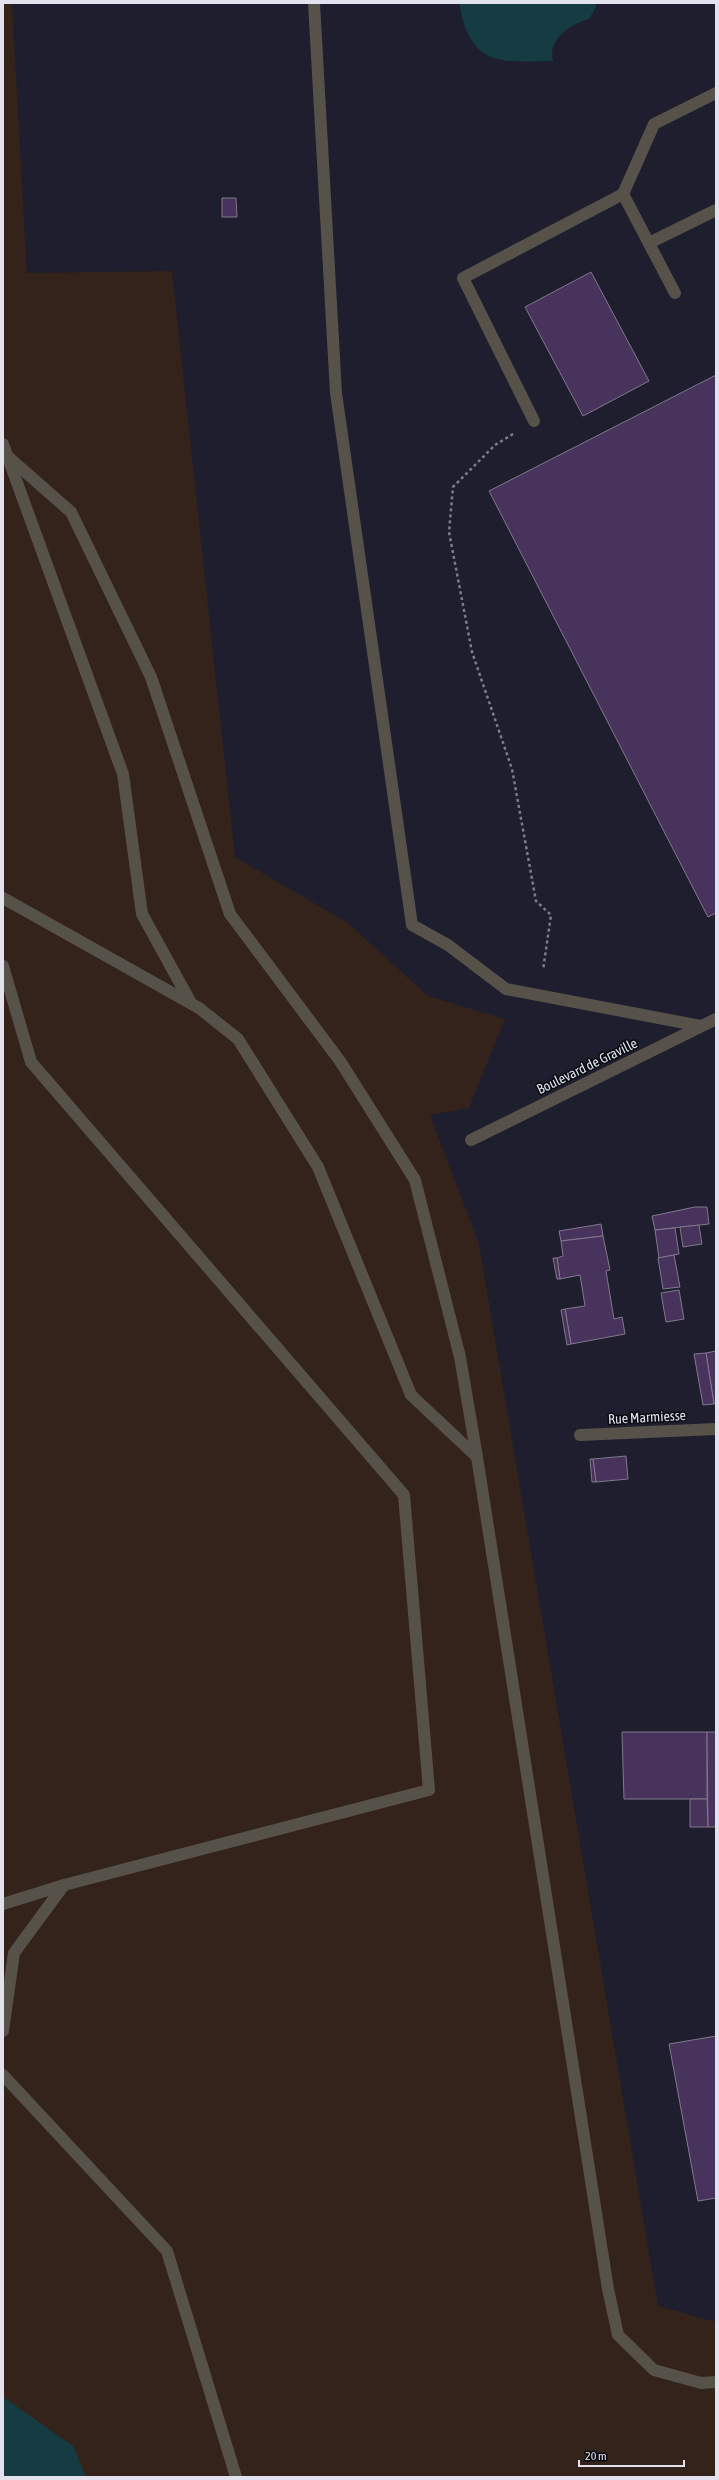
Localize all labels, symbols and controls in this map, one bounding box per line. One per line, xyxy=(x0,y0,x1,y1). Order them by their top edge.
street label: Boulevard de Graville xyxy=(534,1035,640,1097)
street label: Rue Marmiesse xyxy=(608,1407,686,1427)
scale bar xyxy=(579,2442,684,2468)
text: 20 m xyxy=(585,2449,607,2463)

